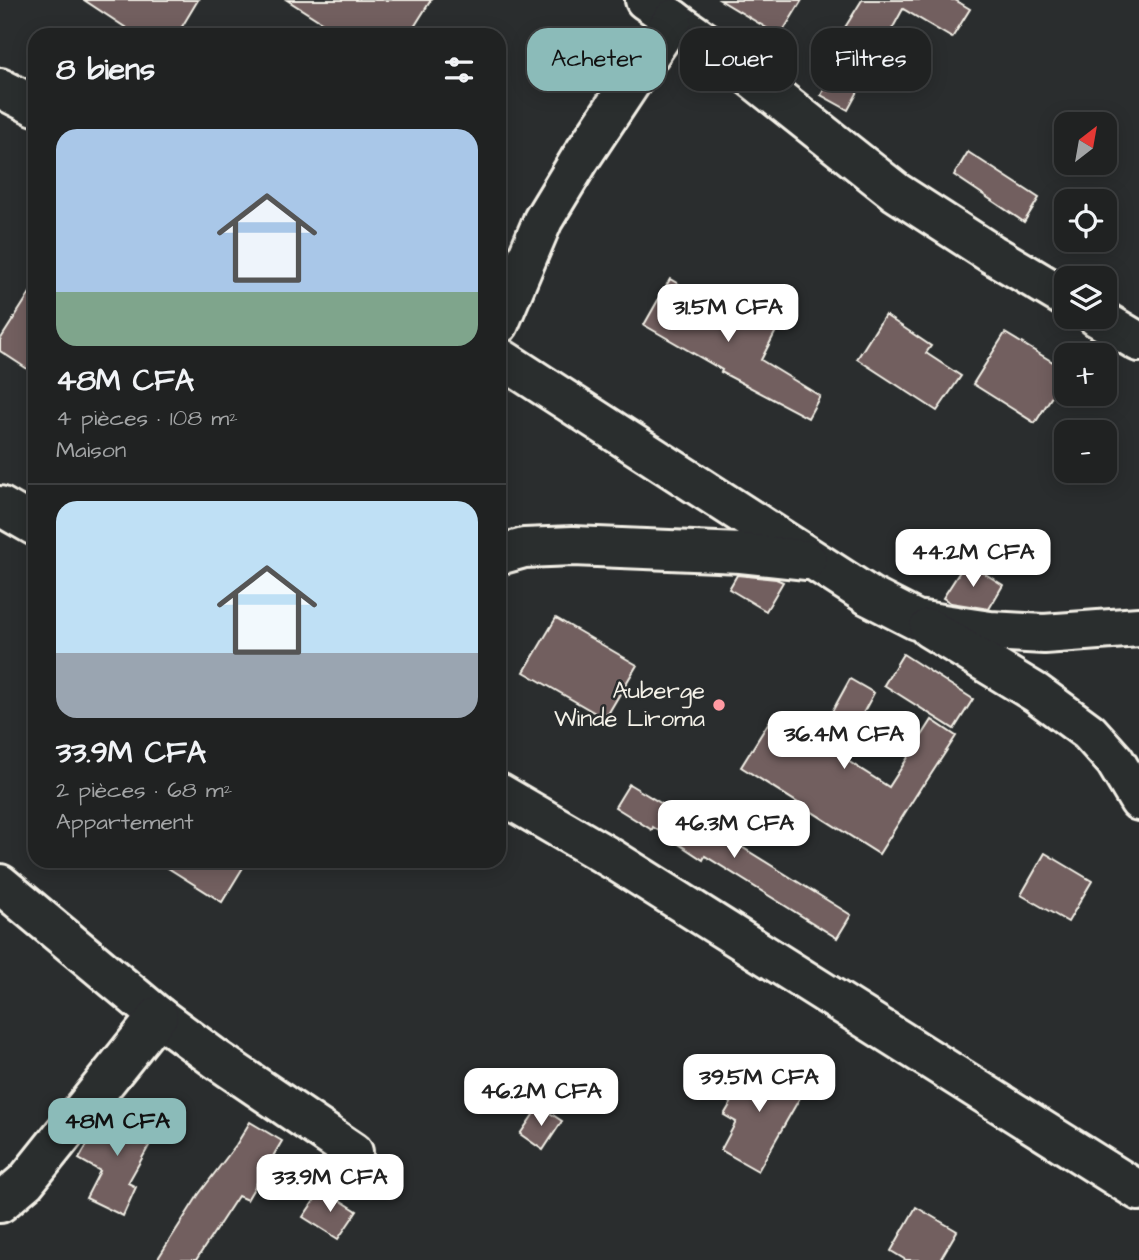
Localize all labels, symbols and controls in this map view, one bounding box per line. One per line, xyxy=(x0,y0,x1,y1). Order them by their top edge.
chip: Acheter xyxy=(527,28,666,91)
chip: Louer xyxy=(680,28,797,91)
chip: Filtres xyxy=(811,28,931,91)
text: 8 biens xyxy=(56,49,155,91)
icon: filters xyxy=(440,51,478,89)
north arrow xyxy=(1054,112,1116,175)
map controls xyxy=(1054,112,1117,483)
icon: home xyxy=(204,175,330,301)
button: locate xyxy=(1054,189,1117,252)
button: layers xyxy=(1054,266,1117,329)
pin: 31.5M CFA xyxy=(648,284,808,344)
text: 31.5M CFA xyxy=(673,291,783,323)
button: + xyxy=(1054,343,1117,406)
text: 48M CFA xyxy=(56,360,194,402)
text: 4 pièces · 108 m² xyxy=(56,402,238,434)
button: − xyxy=(1054,420,1117,483)
text: Maison xyxy=(56,434,126,466)
pin: 44.2M CFA xyxy=(893,530,1053,589)
text: 44.2M CFA xyxy=(912,536,1034,568)
icon: home xyxy=(204,547,330,673)
place label: Auberge Winde Liroma xyxy=(554,674,705,736)
marker: Auberge Winde Liroma xyxy=(711,697,727,713)
pin: 36.4M CFA xyxy=(764,712,924,771)
text: 36.4M CFA xyxy=(784,718,904,750)
text: 33.9M CFA xyxy=(56,732,206,774)
text: 2 pièces · 68 m² xyxy=(56,774,232,806)
pin: 46.3M CFA xyxy=(654,800,814,860)
text: Appartement xyxy=(56,806,194,838)
text: 46.3M CFA xyxy=(674,807,794,839)
pin: 39.5M CFA xyxy=(679,1054,839,1114)
text: 39.5M CFA xyxy=(699,1061,819,1093)
pin: 46.2M CFA xyxy=(461,1068,621,1128)
text: 46.2M CFA xyxy=(480,1075,602,1107)
pin: 48M CFA xyxy=(52,1098,182,1158)
text: 48M CFA xyxy=(64,1105,170,1137)
pin: 33.9M CFA xyxy=(250,1154,410,1214)
text: 33.9M CFA xyxy=(273,1161,387,1193)

